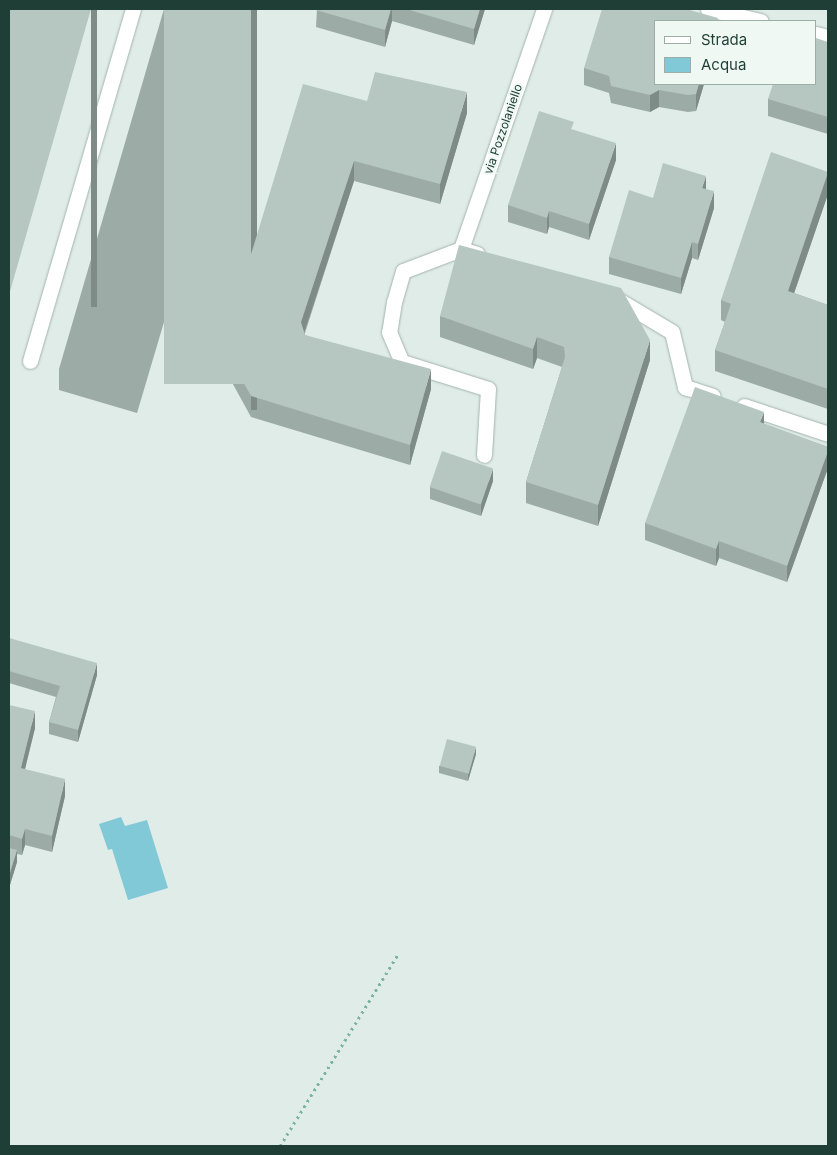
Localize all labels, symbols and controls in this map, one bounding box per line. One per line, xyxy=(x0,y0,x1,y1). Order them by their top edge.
legend xyxy=(654,20,817,85)
text: Strada xyxy=(701,30,747,49)
text: Acqua xyxy=(701,55,746,74)
street label: via Pozzolaniello xyxy=(481,82,525,176)

